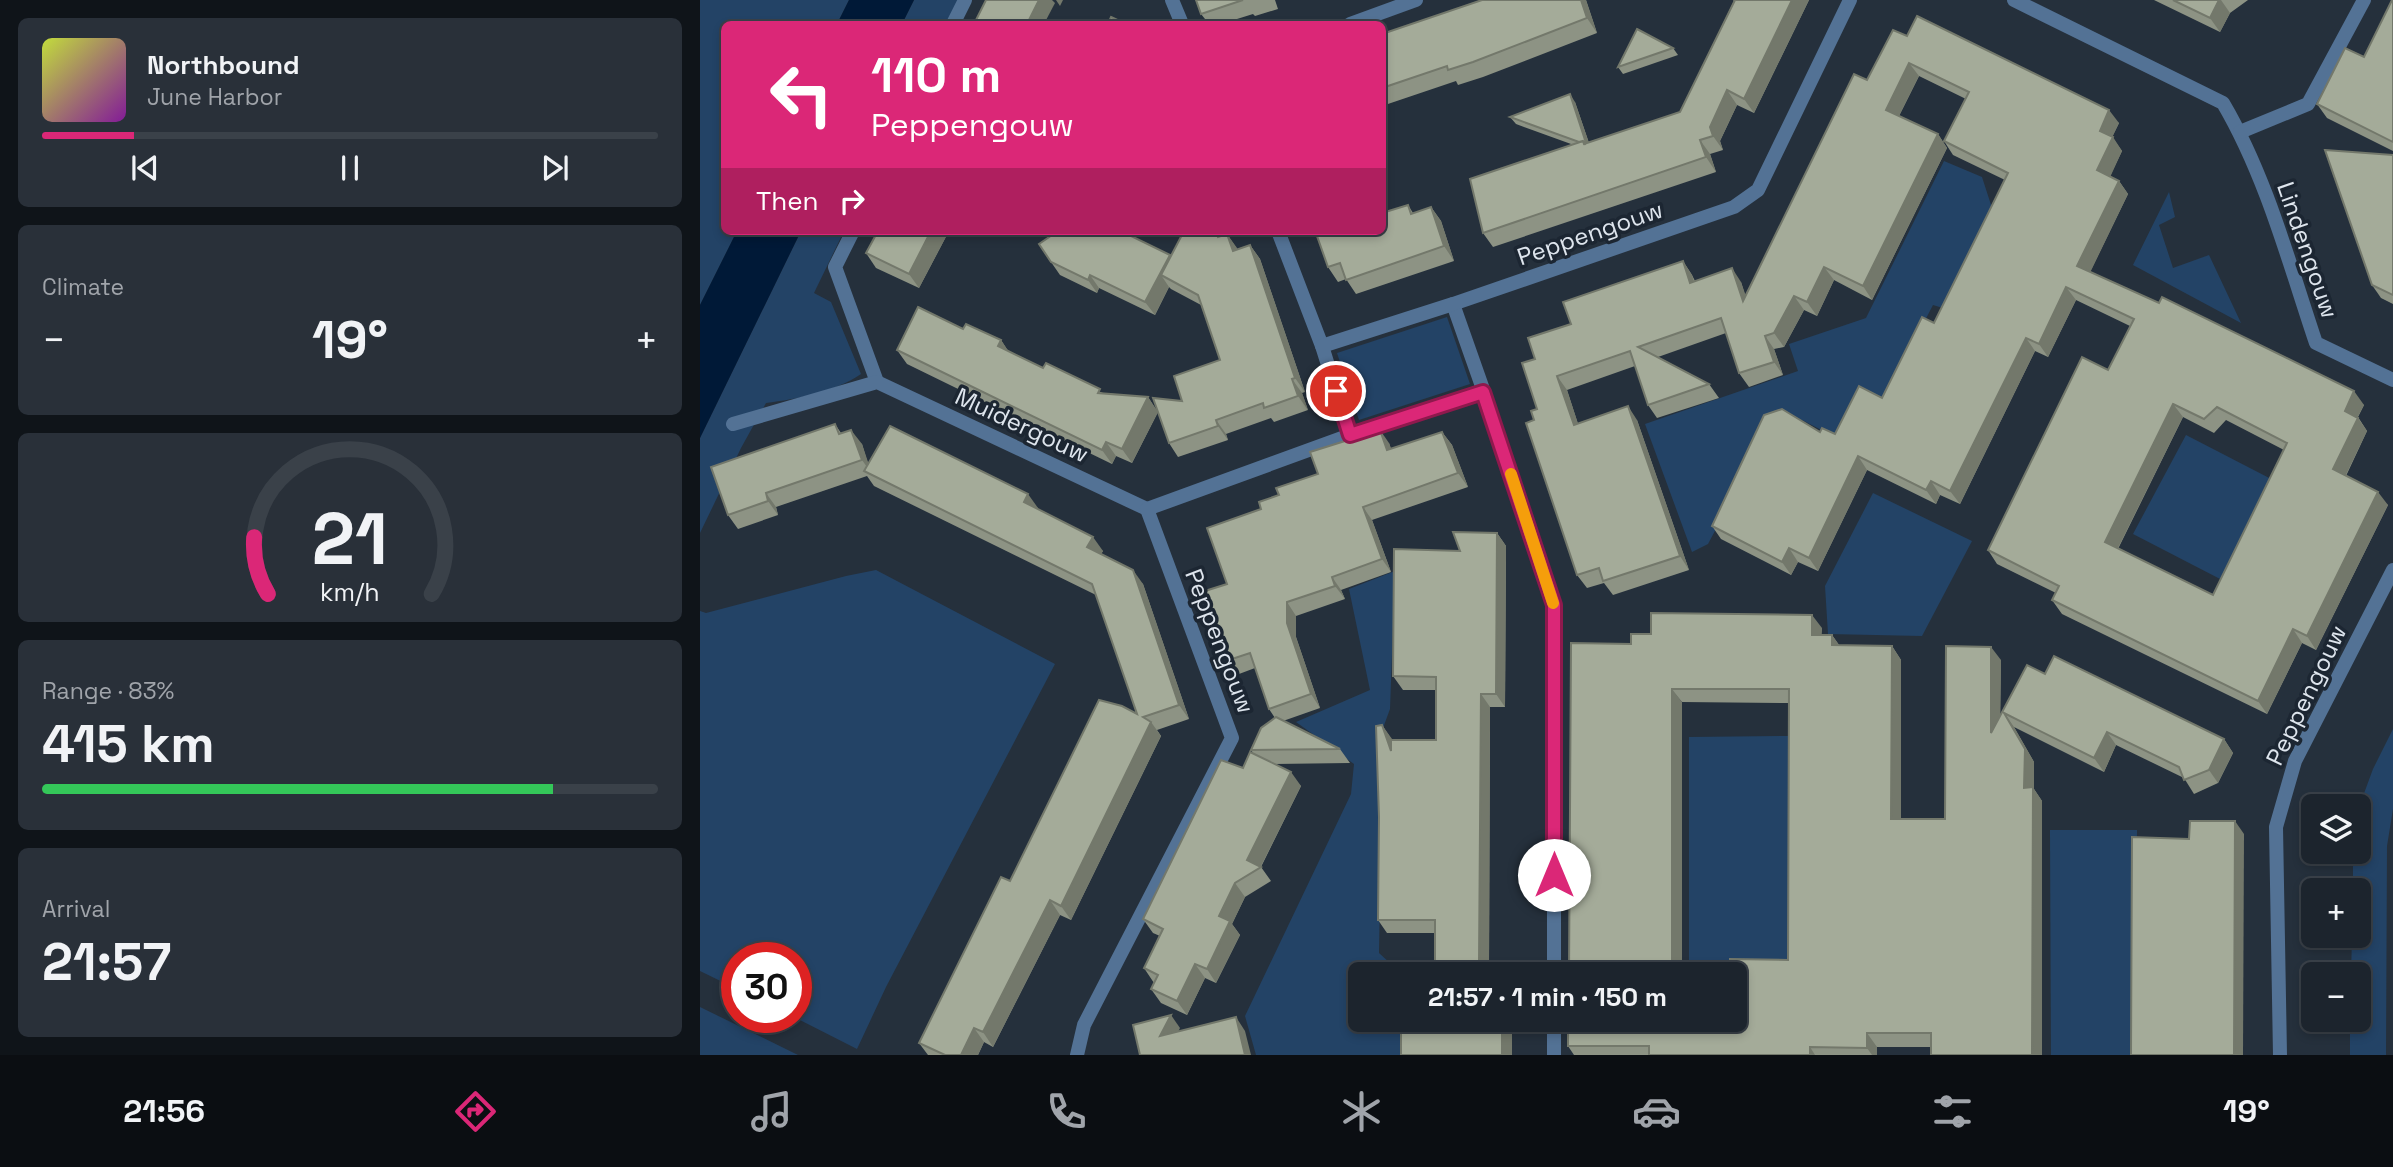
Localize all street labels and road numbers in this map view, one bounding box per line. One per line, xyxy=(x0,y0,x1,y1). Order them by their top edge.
street label: Lindengouw xyxy=(2270,178,2346,322)
street label: Peppengouw xyxy=(1513,194,1667,272)
street label: Muidergouw xyxy=(950,381,1094,469)
street label: Peppengouw xyxy=(1178,564,1262,718)
street label: Peppengouw xyxy=(2259,620,2353,770)

